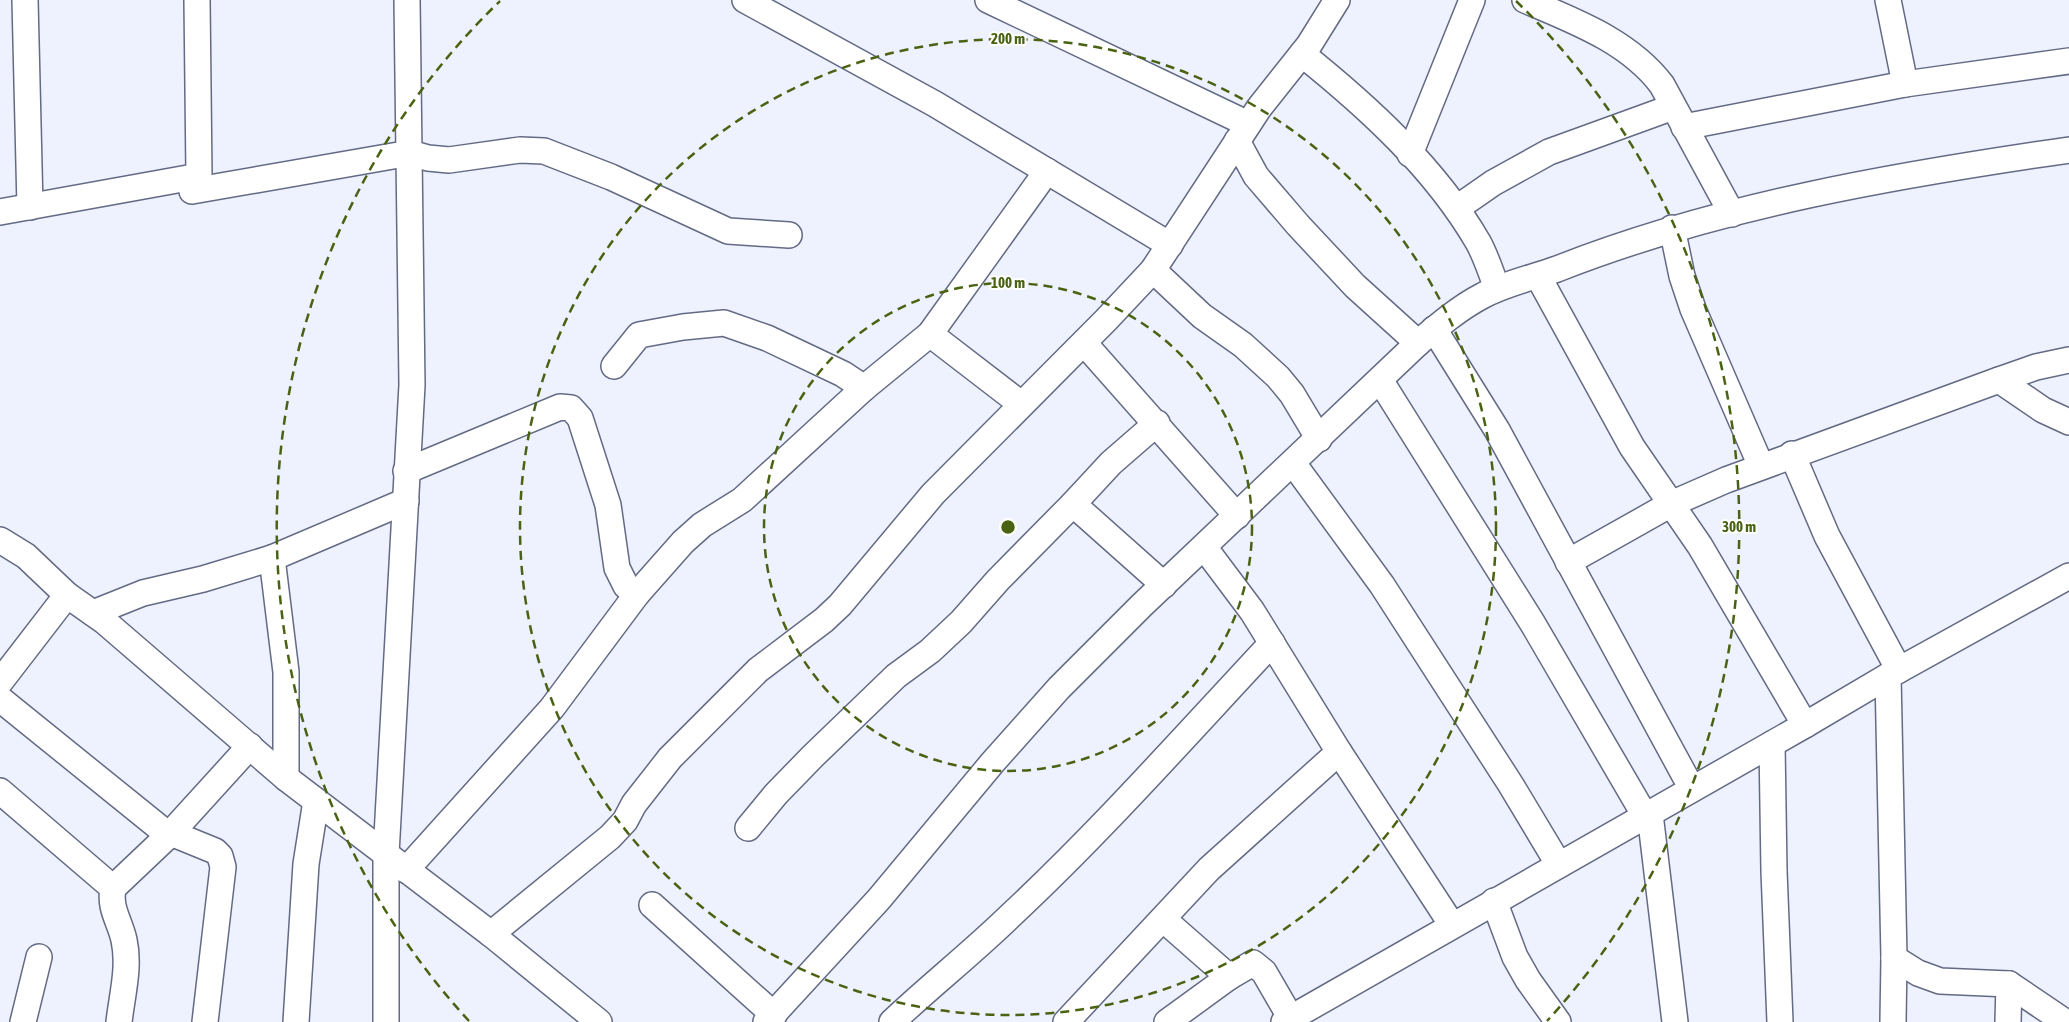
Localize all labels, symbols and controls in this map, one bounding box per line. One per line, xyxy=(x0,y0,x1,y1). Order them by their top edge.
text: 200 m xyxy=(991,30,1025,47)
text: 100 m xyxy=(991,274,1025,291)
centre of rings xyxy=(999,518,1017,536)
text: 300 m xyxy=(1722,518,1756,535)

